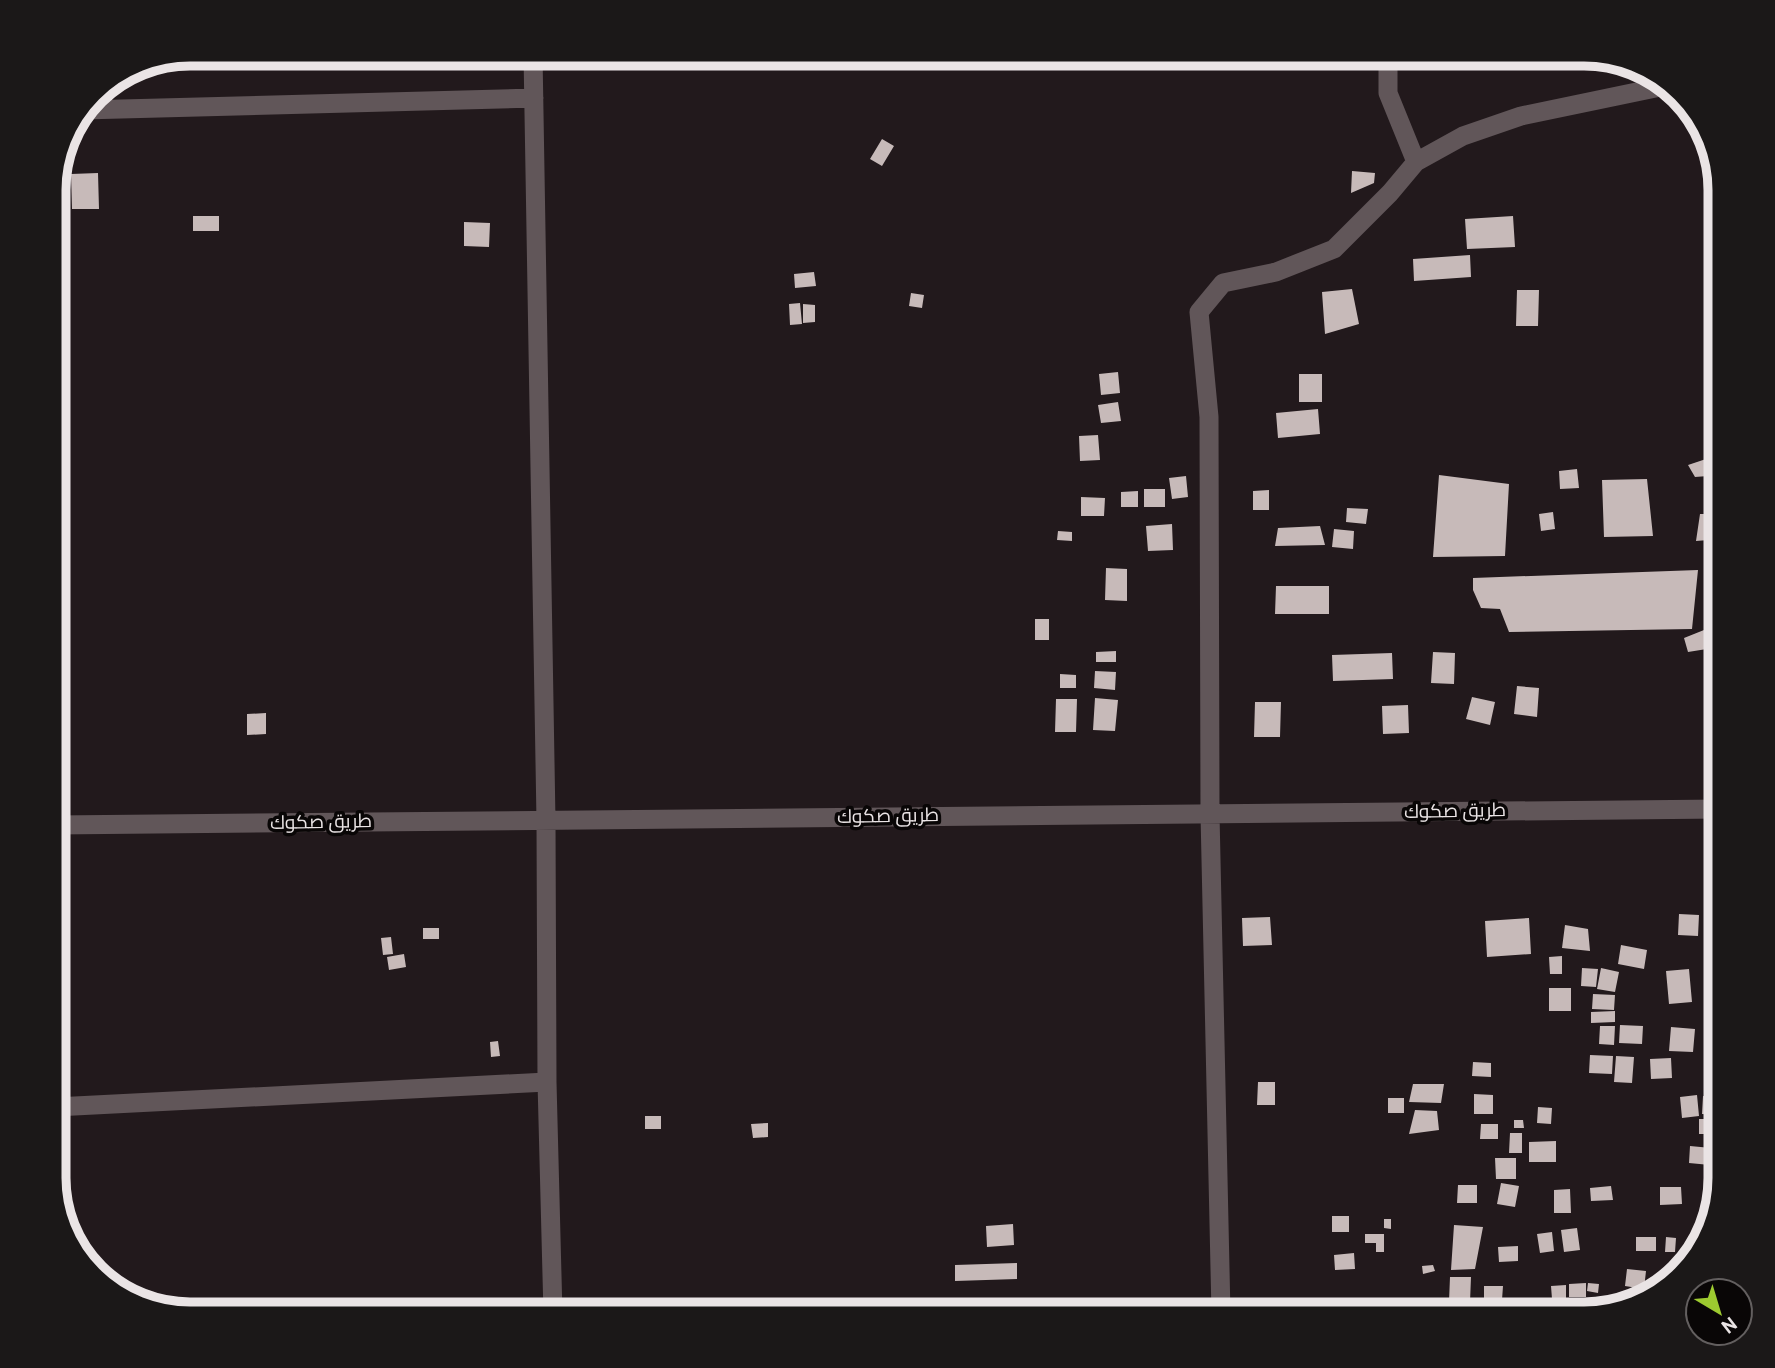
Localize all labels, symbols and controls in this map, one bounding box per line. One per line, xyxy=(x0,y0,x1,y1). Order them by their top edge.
street label: طريق صكوك xyxy=(1404,799,1506,825)
street label: طريق صكوك xyxy=(837,804,939,830)
street label: طريق صكوك xyxy=(270,810,372,836)
north arrow xyxy=(1684,1277,1754,1347)
text: N xyxy=(1715,1310,1741,1337)

